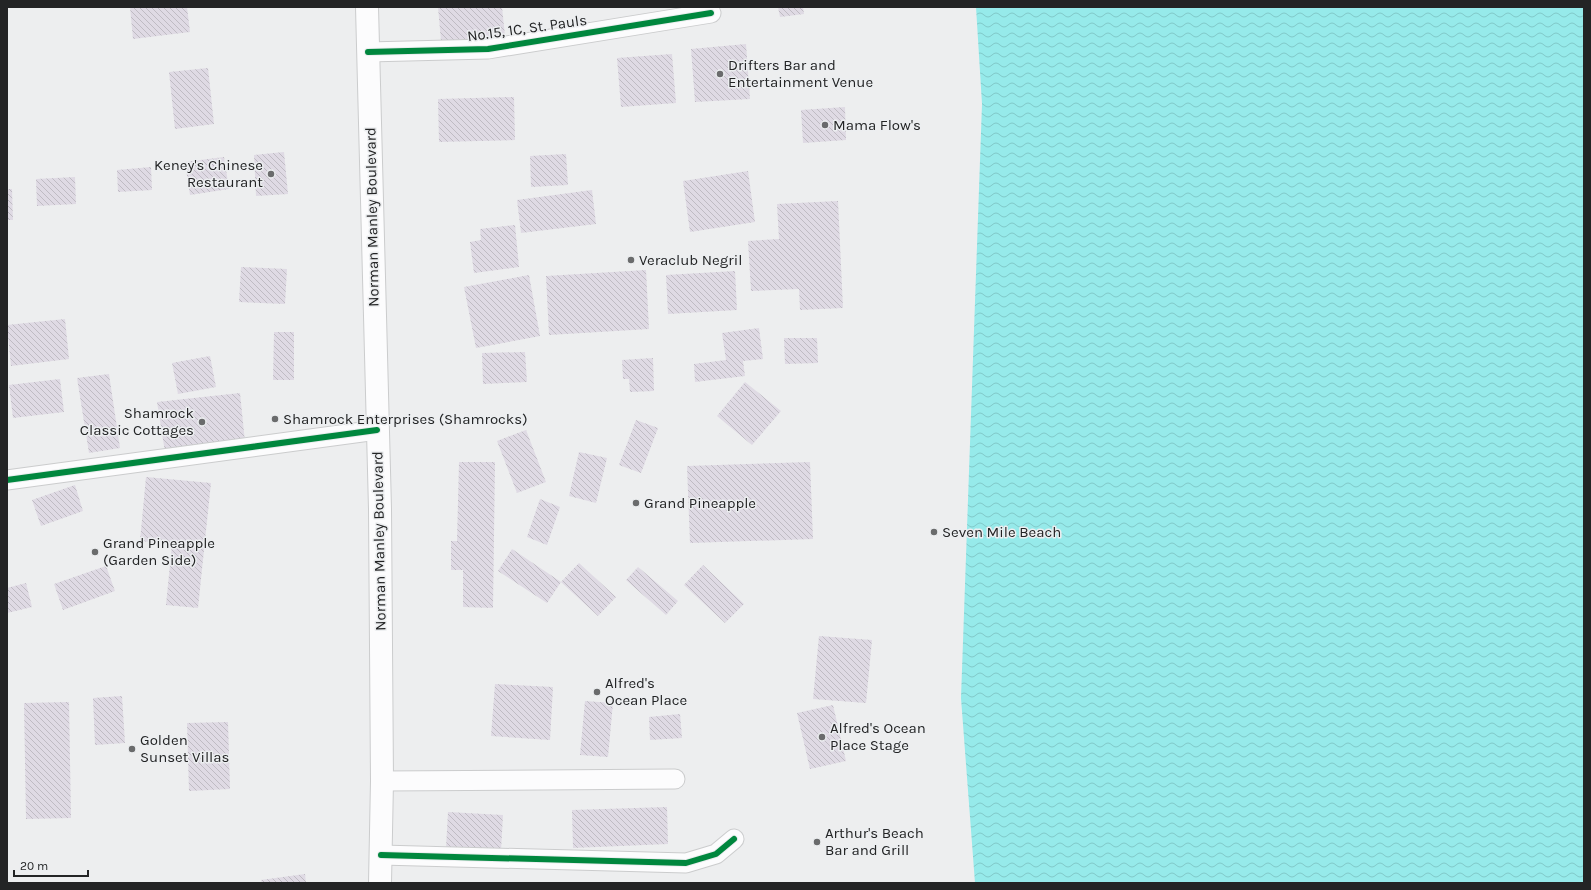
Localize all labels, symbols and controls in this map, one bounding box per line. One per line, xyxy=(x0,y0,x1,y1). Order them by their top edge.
street label: No.15, 1C, St. Pauls xyxy=(466,11,588,45)
place label: Drifters Bar and Entertainment Venue xyxy=(728,56,873,91)
marker: Drifters Bar and Entertainment Venue xyxy=(715,69,725,79)
place label: Mama Flow's xyxy=(833,116,921,134)
marker: Mama Flow's xyxy=(820,120,830,130)
street label: Norman Manley Boulevard xyxy=(361,127,383,307)
place label: Keney's Chinese Restaurant xyxy=(154,156,263,191)
marker: Keney's Chinese Restaurant xyxy=(266,169,276,179)
place label: Veraclub Negril xyxy=(639,251,742,269)
marker: Veraclub Negril xyxy=(626,255,636,265)
place label: Shamrock Classic Cottages xyxy=(80,404,194,439)
place label: Shamrock Enterprises (Shamrocks) xyxy=(283,410,528,428)
marker: Shamrock Enterprises (Shamrocks) xyxy=(270,414,280,424)
marker: Shamrock Classic Cottages xyxy=(197,417,207,427)
street label: Norman Manley Boulevard xyxy=(368,451,390,631)
place label: Grand Pineapple xyxy=(644,494,756,512)
marker: Grand Pineapple xyxy=(631,498,641,508)
place label: Seven Mile Beach xyxy=(942,523,1061,541)
marker: Seven Mile Beach xyxy=(929,527,939,537)
place label: Grand Pineapple (Garden Side) xyxy=(103,534,215,569)
marker: Grand Pineapple (Garden Side) xyxy=(90,547,100,557)
place label: Alfred's Ocean Place xyxy=(605,674,687,709)
marker: Alfred's Ocean Place xyxy=(592,687,602,697)
place label: Alfred's Ocean Place Stage xyxy=(830,719,926,754)
place label: Golden Sunset Villas xyxy=(140,731,229,766)
marker: Alfred's Ocean Place Stage xyxy=(817,732,827,742)
marker: Golden Sunset Villas xyxy=(127,744,137,754)
place label: Arthur's Beach Bar and Grill xyxy=(825,824,924,859)
marker: Arthur's Beach Bar and Grill xyxy=(812,837,822,847)
scale bar xyxy=(14,852,88,878)
text: 20 m xyxy=(20,859,48,873)

